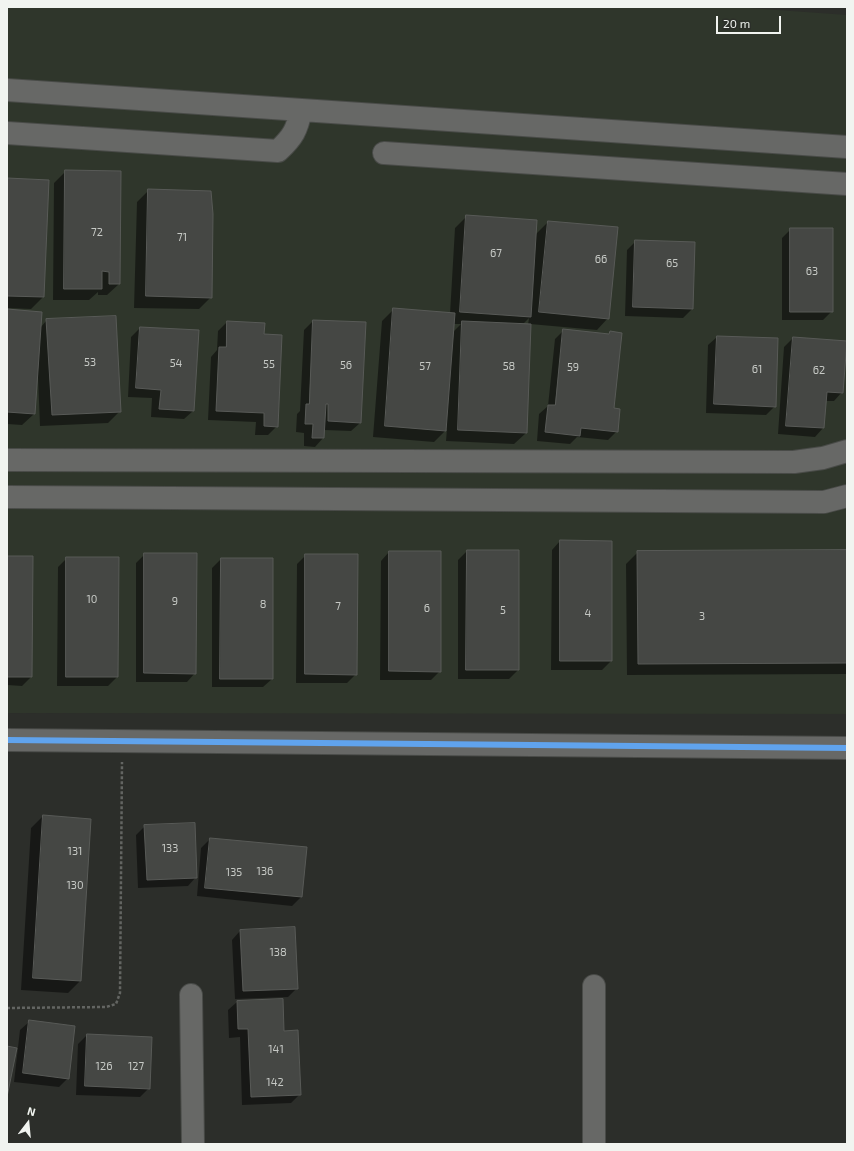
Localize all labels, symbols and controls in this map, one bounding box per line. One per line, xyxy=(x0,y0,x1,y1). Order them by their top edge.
scale bar xyxy=(718,8,783,34)
text: 20 m xyxy=(723,16,750,30)
house number: 72 xyxy=(91,225,103,239)
house number: 71 xyxy=(177,230,187,244)
house number: 67 xyxy=(490,246,502,260)
house number: 66 xyxy=(595,252,607,266)
house number: 65 xyxy=(666,256,678,270)
house number: 63 xyxy=(806,264,818,278)
house number: 53 xyxy=(84,355,96,369)
house number: 54 xyxy=(170,356,182,370)
house number: 55 xyxy=(263,357,275,371)
house number: 56 xyxy=(340,358,352,372)
house number: 57 xyxy=(419,359,431,373)
house number: 58 xyxy=(503,359,515,373)
house number: 59 xyxy=(567,360,579,374)
house number: 61 xyxy=(752,362,762,376)
house number: 62 xyxy=(813,363,825,377)
house number: 10 xyxy=(86,592,98,606)
house number: 9 xyxy=(172,594,178,608)
house number: 8 xyxy=(260,597,266,611)
house number: 7 xyxy=(335,599,341,613)
house number: 6 xyxy=(424,601,430,615)
house number: 5 xyxy=(500,603,506,617)
house number: 4 xyxy=(585,606,591,620)
house number: 3 xyxy=(699,609,705,623)
house number: 133 xyxy=(162,841,178,855)
house number: 131 xyxy=(68,844,82,858)
house number: 136 xyxy=(257,864,273,878)
house number: 135 xyxy=(226,865,242,879)
house number: 130 xyxy=(66,878,84,892)
house number: 138 xyxy=(269,945,287,959)
house number: 141 xyxy=(268,1042,284,1056)
house number: 126 xyxy=(96,1059,112,1073)
house number: 127 xyxy=(128,1059,144,1073)
house number: 142 xyxy=(266,1075,284,1089)
north arrow xyxy=(8,1103,48,1143)
text: N xyxy=(26,1104,37,1118)

